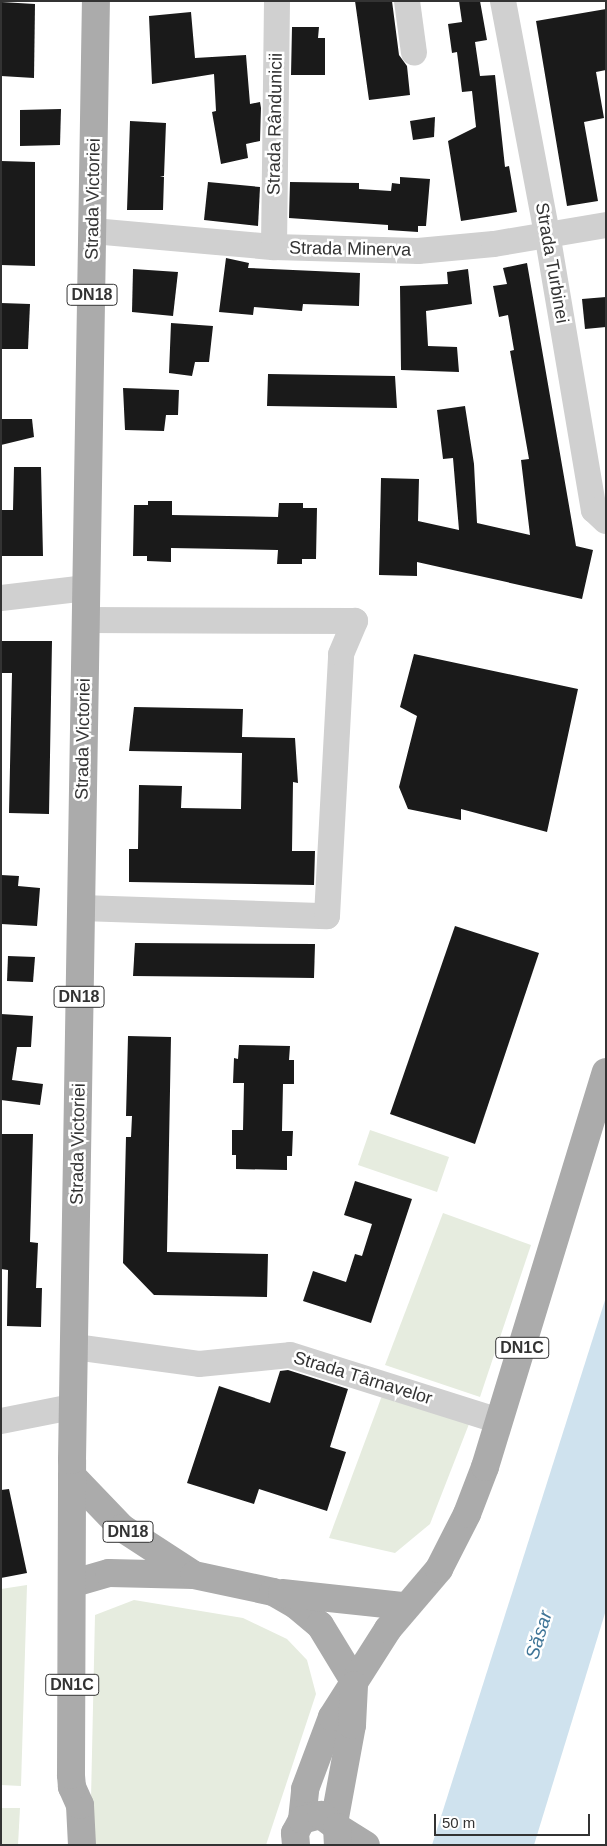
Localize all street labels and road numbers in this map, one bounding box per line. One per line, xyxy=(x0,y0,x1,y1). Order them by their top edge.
street label: Strada Rândunicii xyxy=(263,53,287,195)
street label: Strada Victoriei xyxy=(81,138,105,260)
street label: Strada Turbinei xyxy=(531,201,573,325)
street label: Strada Minerva xyxy=(289,237,411,261)
road number: DN18 xyxy=(66,282,118,308)
street label: Strada Victoriei xyxy=(71,678,95,800)
road number: DN18 xyxy=(53,984,105,1010)
street label: Strada Victoriei xyxy=(66,1083,90,1205)
road number: DN1C xyxy=(494,1335,550,1362)
street label: Strada Târnavelor xyxy=(291,1347,435,1409)
road number: DN18 xyxy=(102,1518,154,1545)
road number: DN1C xyxy=(44,1672,100,1698)

